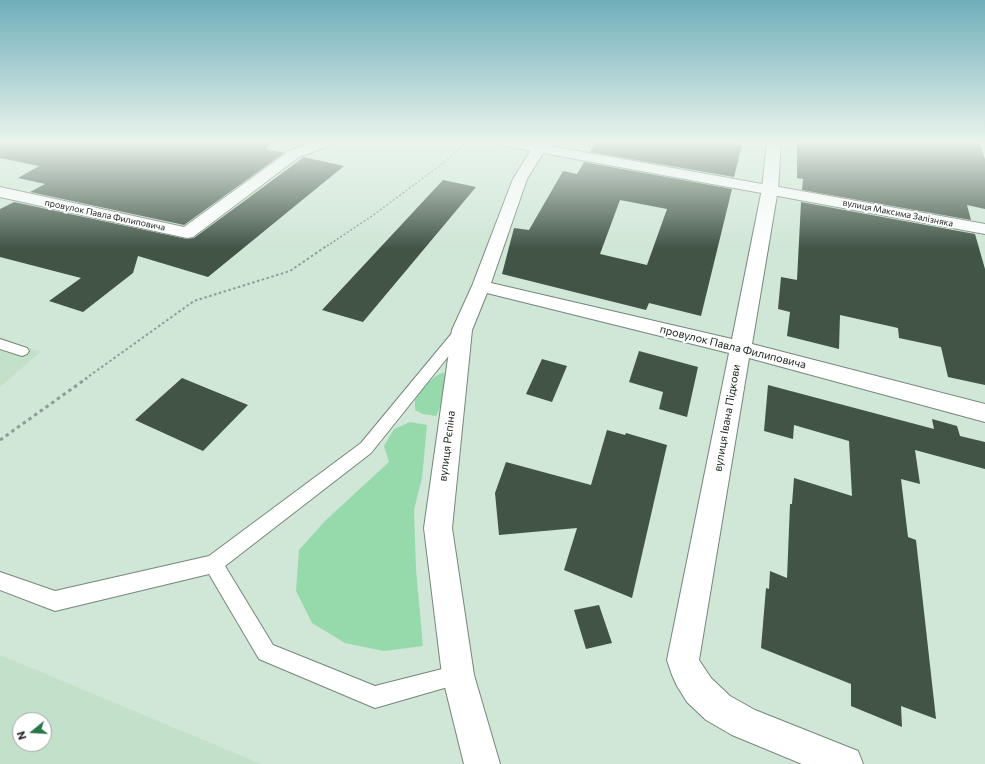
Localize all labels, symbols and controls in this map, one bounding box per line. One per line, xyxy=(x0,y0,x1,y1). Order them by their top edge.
street label: провулок Павла Филиповича xyxy=(44,197,166,233)
street label: вулиця Максима Залізняка xyxy=(842,197,954,229)
street label: провулок Павла Филиповича xyxy=(659,322,807,372)
street label: вулиця Івана Підкови xyxy=(711,363,743,473)
street label: вулиця Рєпіна xyxy=(436,410,458,482)
north arrow xyxy=(12,712,52,752)
text: N xyxy=(14,730,29,742)

